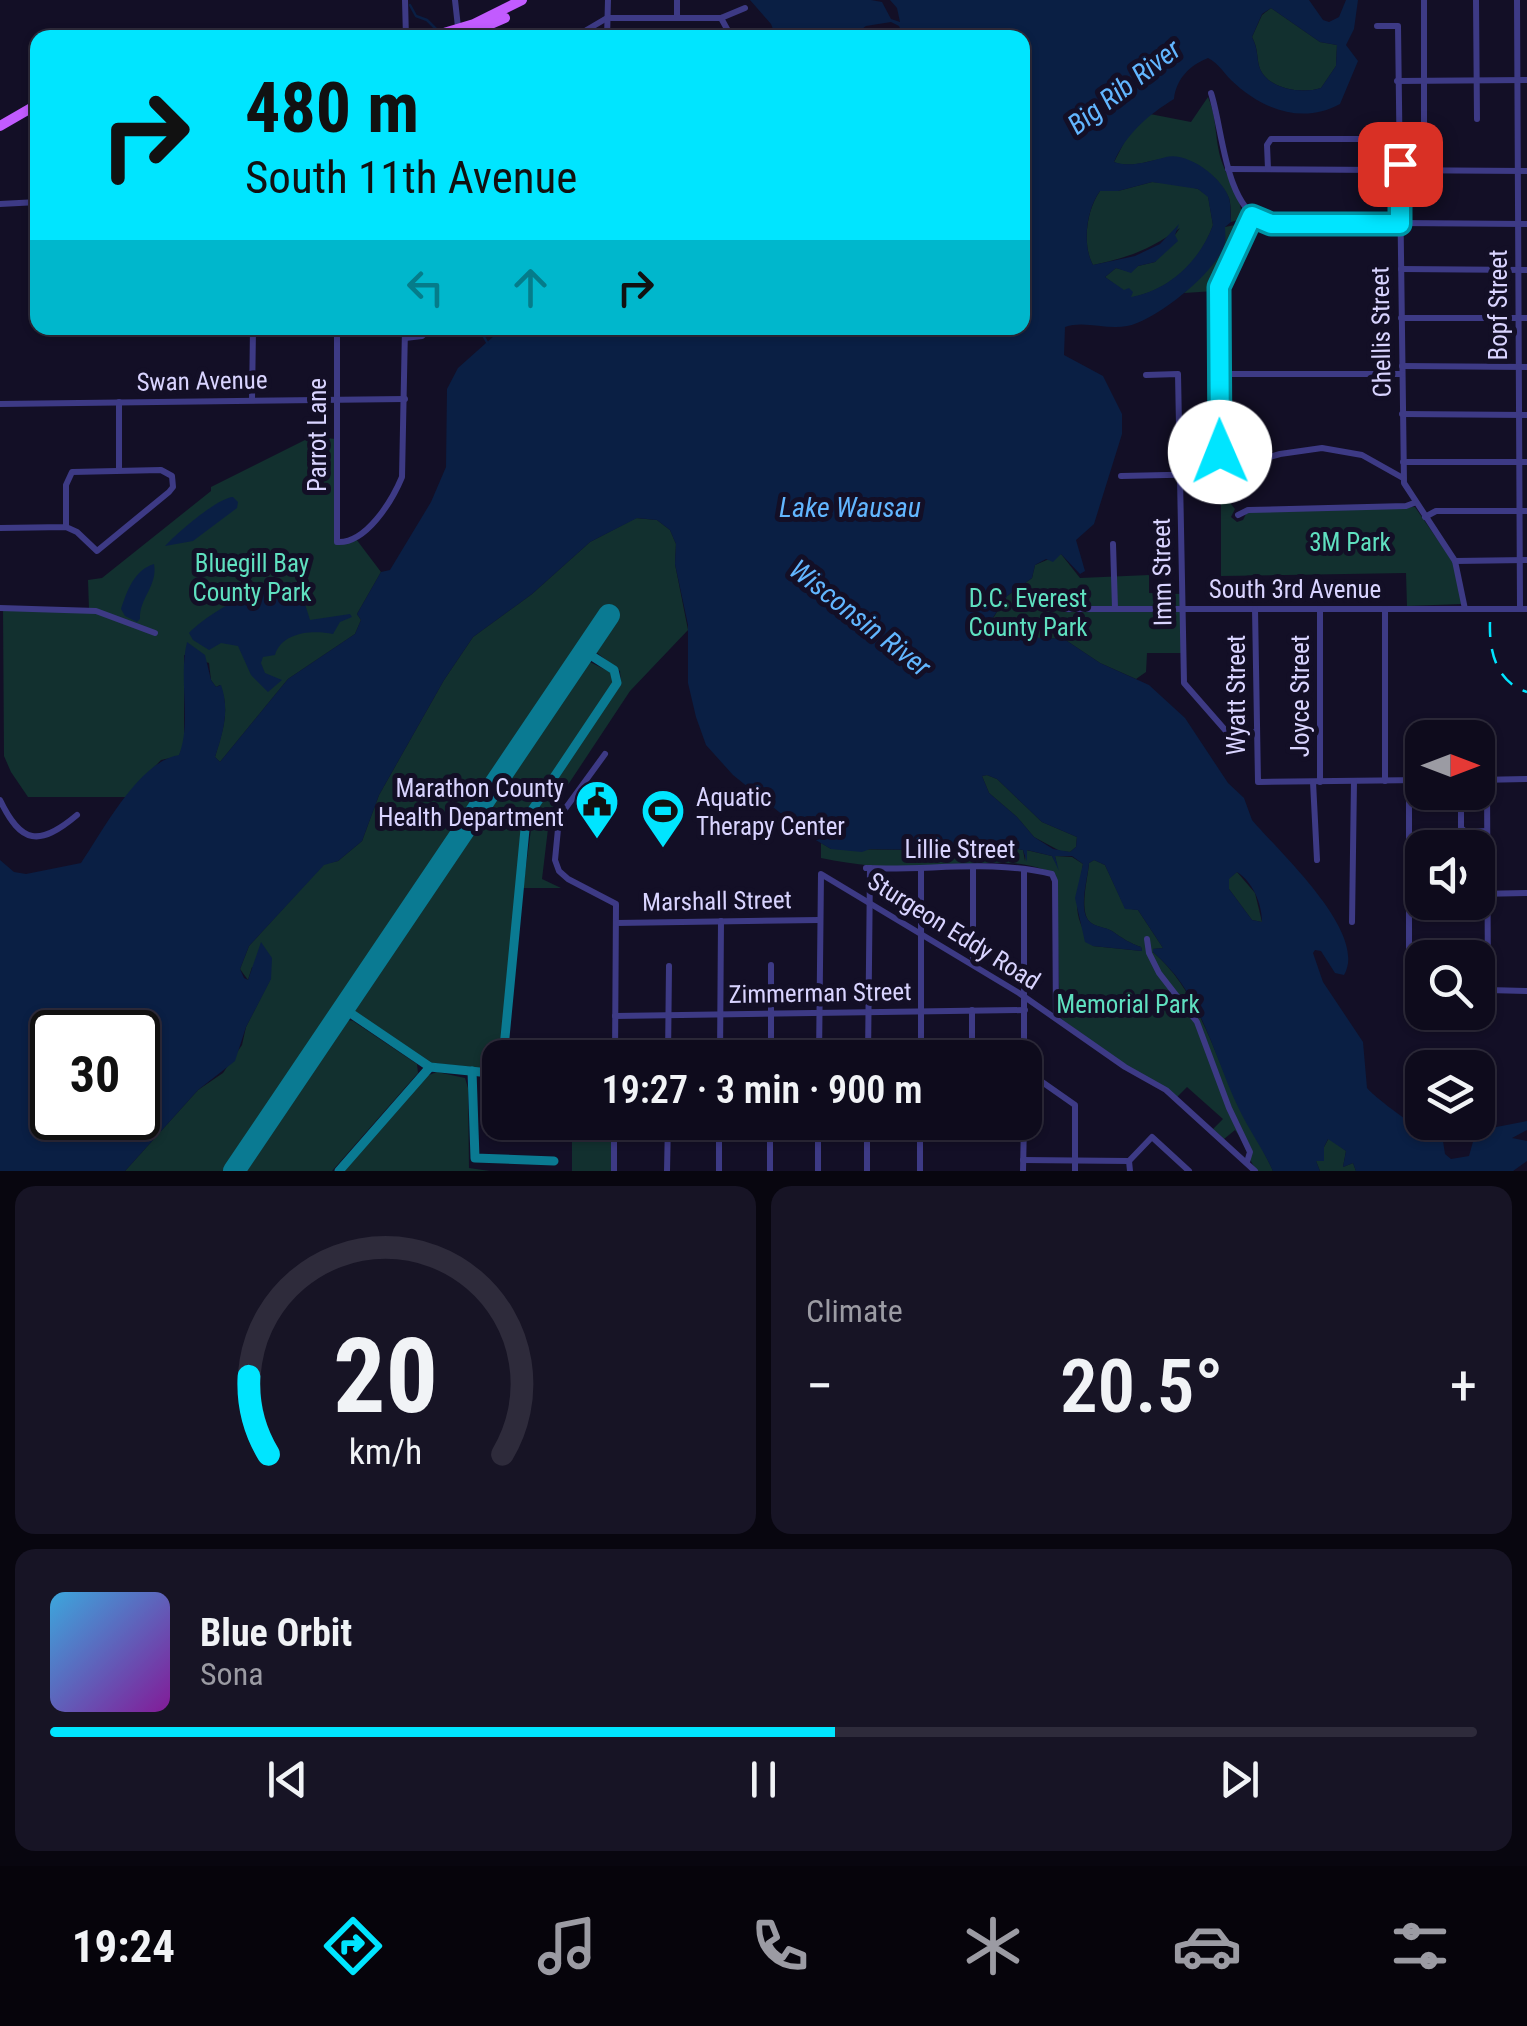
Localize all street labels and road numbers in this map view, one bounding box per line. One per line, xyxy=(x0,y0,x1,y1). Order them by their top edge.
street label: Bopf Street xyxy=(1484,250,1513,360)
street label: Chellis Street xyxy=(1365,266,1397,398)
street label: Swan Avenue xyxy=(136,365,268,397)
street label: Parrot Lane xyxy=(303,378,332,492)
street label: Imm Street xyxy=(1147,518,1177,626)
street label: South 3rd Avenue xyxy=(1209,575,1381,604)
street label: Wyatt Street xyxy=(1222,635,1251,755)
street label: Joyce Street xyxy=(1286,635,1315,757)
street label: Lillie Street xyxy=(905,835,1015,864)
street label: Sturgeon Eddy Road xyxy=(863,866,1045,996)
street label: Marshall Street xyxy=(642,885,792,917)
street label: Zimmerman Street xyxy=(728,977,912,1009)

